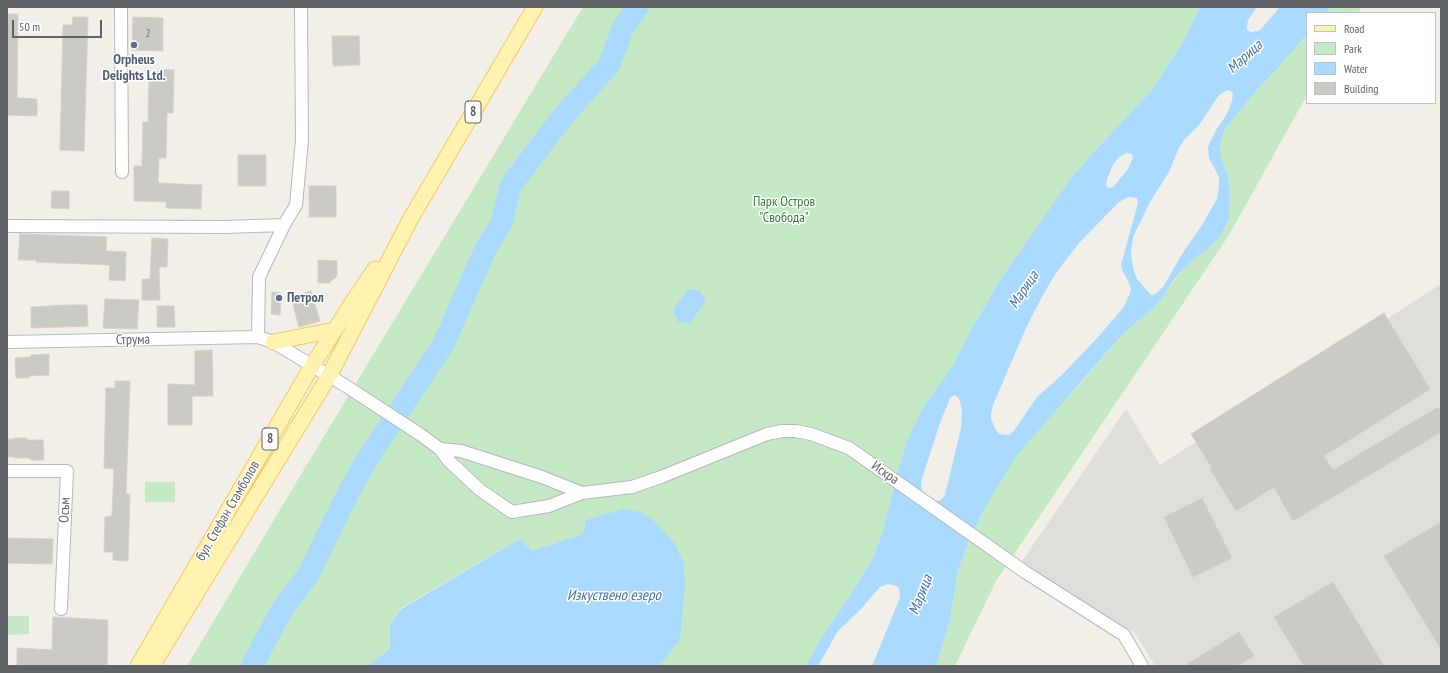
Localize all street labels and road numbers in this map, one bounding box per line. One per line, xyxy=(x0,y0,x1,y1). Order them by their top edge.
road number: 8 xyxy=(465,101,481,123)
street label: Струма xyxy=(116,331,150,349)
road number: 8 xyxy=(262,428,278,450)
street label: бул. Стефан Стамболов xyxy=(193,458,263,564)
street label: Искра xyxy=(868,458,902,488)
street label: Осъм xyxy=(56,497,74,523)

